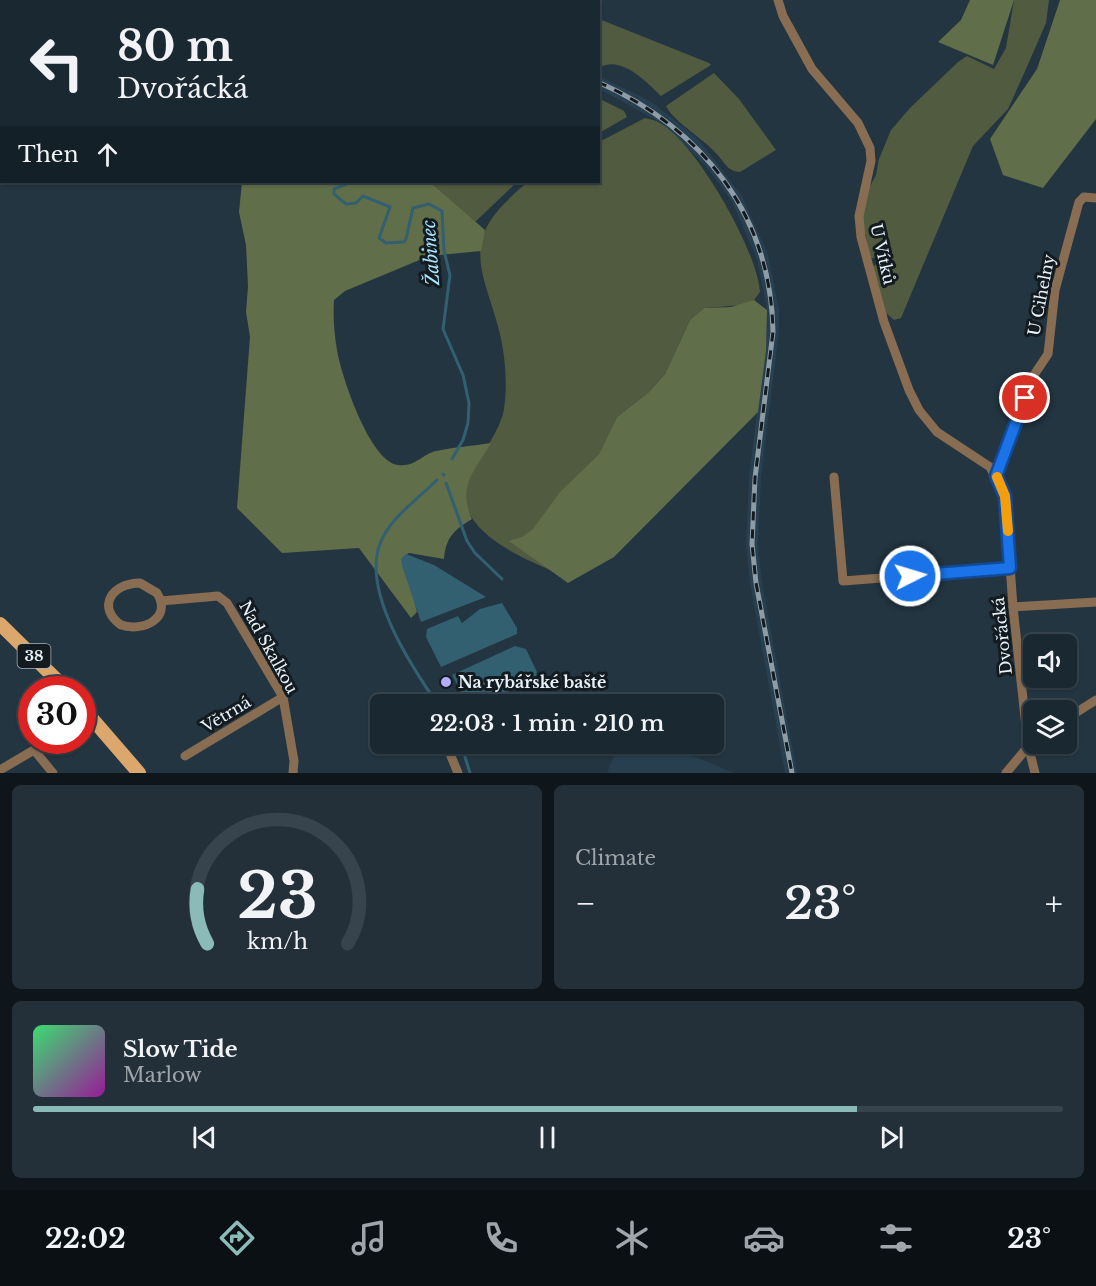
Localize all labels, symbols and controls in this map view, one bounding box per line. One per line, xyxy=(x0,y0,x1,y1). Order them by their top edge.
text: 80 m xyxy=(117,20,233,72)
icon: left xyxy=(18,24,96,102)
text: Dvořácká xyxy=(117,72,248,105)
icon: ahead xyxy=(91,138,124,171)
text: Then xyxy=(18,141,79,168)
water label: Žabinec xyxy=(417,219,444,288)
street label: U Vítků xyxy=(866,222,900,287)
street label: U Cihelny xyxy=(1023,252,1059,338)
pin xyxy=(999,372,1050,423)
icon: arrive xyxy=(1008,381,1041,414)
position arrow xyxy=(878,544,942,608)
street label: Dvořácká xyxy=(988,596,1016,676)
street label: Nad Skalkou xyxy=(235,597,303,697)
map controls xyxy=(1023,634,1077,754)
button: sound xyxy=(1023,634,1077,688)
road number: 38 xyxy=(18,644,51,668)
place label: Na rybářské baště xyxy=(458,672,606,692)
marker: Na rybářské baště xyxy=(439,675,453,689)
speed limit sign: 30 xyxy=(18,676,96,754)
street label: Větrná xyxy=(197,691,254,737)
button: layers xyxy=(1023,700,1077,754)
text: 22:03 · 1 min · 210 m xyxy=(430,710,664,737)
text: Climate xyxy=(575,846,656,870)
text: 23 xyxy=(237,857,317,935)
text: 23° xyxy=(784,875,857,931)
text: − xyxy=(575,883,596,924)
text: + xyxy=(1045,883,1063,924)
text: km/h xyxy=(247,928,308,955)
text: Slow Tide xyxy=(123,1036,238,1063)
text: Marlow xyxy=(123,1063,202,1087)
icon: previous xyxy=(188,1121,221,1154)
icon: pause xyxy=(531,1121,564,1154)
icon: next xyxy=(875,1121,908,1154)
icon: directions xyxy=(216,1217,258,1259)
icon: music xyxy=(348,1217,390,1259)
icon: phone xyxy=(480,1217,522,1259)
icon: climate xyxy=(611,1217,653,1259)
icon: car xyxy=(743,1217,785,1259)
icon: filters xyxy=(875,1217,917,1259)
text: 22:02 xyxy=(45,1222,126,1255)
text: 23° xyxy=(1007,1222,1051,1255)

